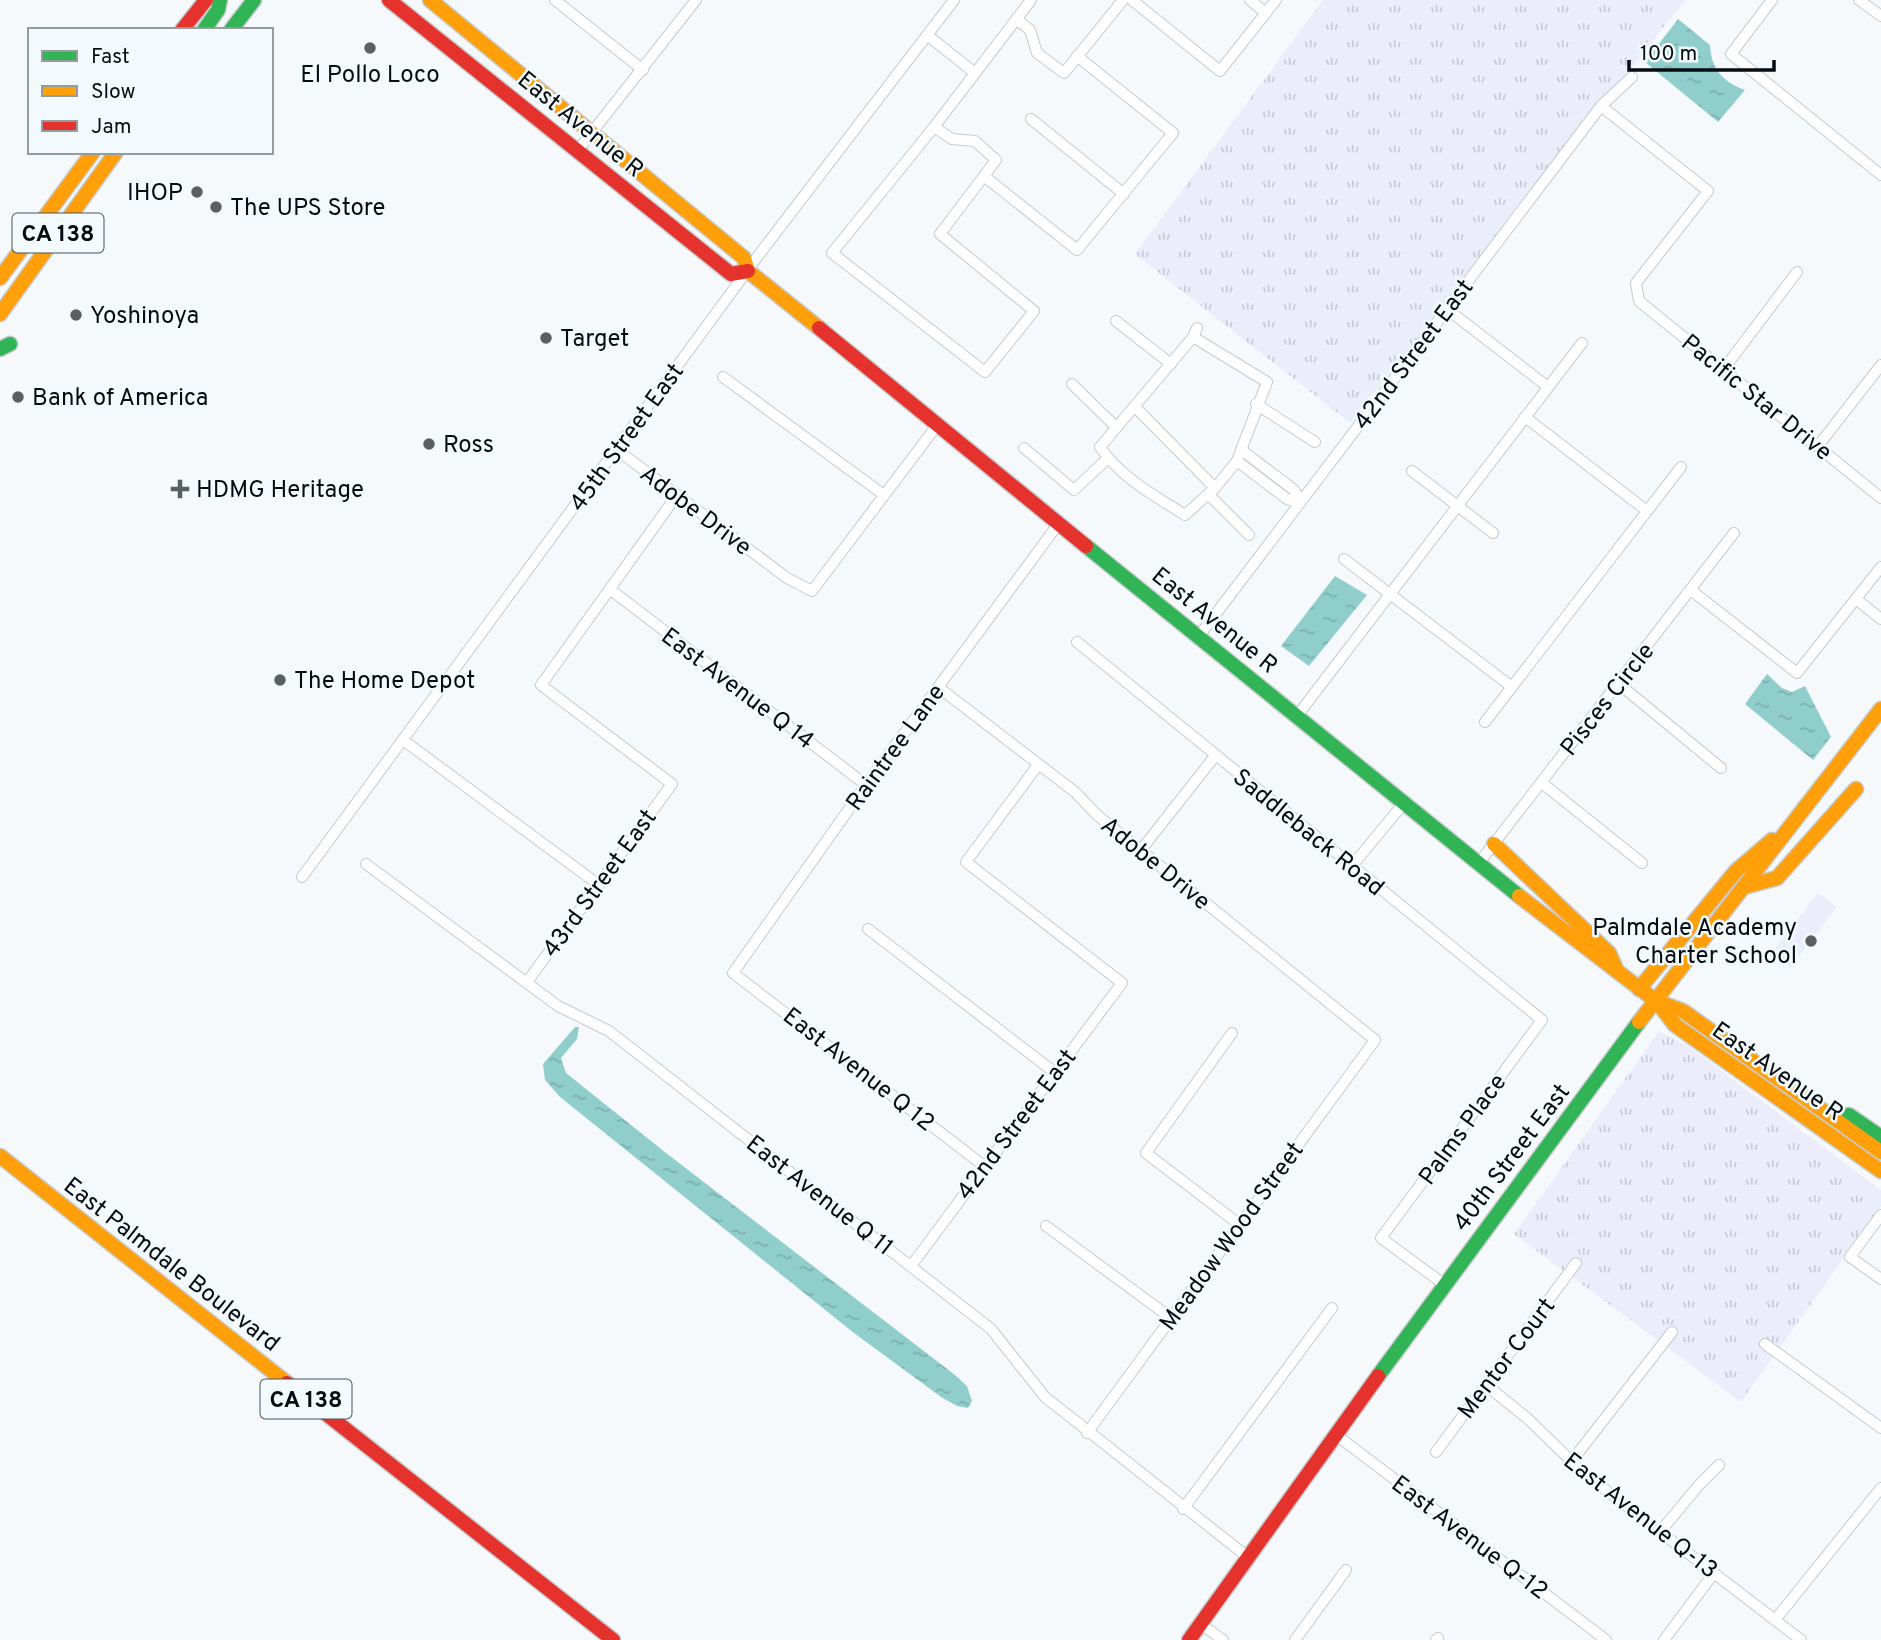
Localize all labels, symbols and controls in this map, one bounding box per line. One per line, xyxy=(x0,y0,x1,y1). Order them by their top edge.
legend xyxy=(28,28,273,154)
scale bar xyxy=(1629,28,1774,72)
marker: El Pollo Loco xyxy=(362,40,378,56)
text: 100 m xyxy=(1640,41,1697,68)
text: Fast xyxy=(91,44,130,71)
place label: El Pollo Loco xyxy=(300,61,440,91)
street label: East Avenue R xyxy=(511,66,649,186)
text: Slow xyxy=(91,79,136,106)
text: Jam xyxy=(91,114,132,141)
place label: IHOP xyxy=(127,179,183,209)
marker: IHOP xyxy=(189,184,205,200)
place label: The UPS Store xyxy=(230,194,386,224)
marker: The UPS Store xyxy=(208,199,224,215)
road number: CA 138 xyxy=(13,214,104,252)
street label: 42nd Street East xyxy=(1348,274,1481,437)
place label: Yoshinoya xyxy=(90,302,199,332)
marker: Yoshinoya xyxy=(68,307,84,323)
place label: Target xyxy=(560,325,629,355)
street label: Pacific Star Drive xyxy=(1674,329,1837,468)
marker: Target xyxy=(538,330,554,346)
street label: 45th Street East xyxy=(564,358,692,518)
place label: Bank of America xyxy=(32,384,208,414)
marker: Bank of America xyxy=(10,389,26,405)
place label: Ross xyxy=(443,431,494,461)
marker: Ross xyxy=(421,436,437,452)
street label: Adobe Drive xyxy=(633,460,757,563)
place label: HDMG Heritage xyxy=(196,476,364,506)
marker: HDMG Heritage xyxy=(170,479,190,499)
street label: East Avenue R xyxy=(1145,562,1283,682)
street label: East Avenue Q 14 xyxy=(654,622,819,757)
street label: Pisces Circle xyxy=(1555,638,1662,763)
place label: The Home Depot xyxy=(294,667,475,697)
marker: The Home Depot xyxy=(272,672,288,688)
street label: Raintree Lane xyxy=(841,679,953,817)
street label: Saddleback Road xyxy=(1226,763,1390,904)
street label: 43rd Street East xyxy=(537,804,664,964)
street label: Adobe Drive xyxy=(1094,811,1216,918)
place label: Palmdale Academy Charter School xyxy=(1592,914,1797,972)
marker: Palmdale Academy Charter School xyxy=(1803,933,1819,949)
street label: East Avenue Q 12 xyxy=(776,1002,940,1139)
street label: East Avenue R xyxy=(1705,1016,1848,1129)
street label: 42nd Street East xyxy=(951,1044,1084,1207)
street label: Palms Place xyxy=(1413,1069,1514,1192)
street label: 40th Street East xyxy=(1447,1079,1578,1238)
street label: East Avenue Q 11 xyxy=(739,1130,898,1263)
street label: Meadow Wood Street xyxy=(1154,1137,1311,1338)
street label: East Palmdale Boulevard xyxy=(57,1172,285,1359)
street label: Mentor Court xyxy=(1452,1293,1563,1426)
road number: CA 138 xyxy=(260,1380,352,1418)
street label: East Avenue Q-13 xyxy=(1556,1447,1723,1586)
street label: East Avenue Q-12 xyxy=(1385,1470,1553,1607)

